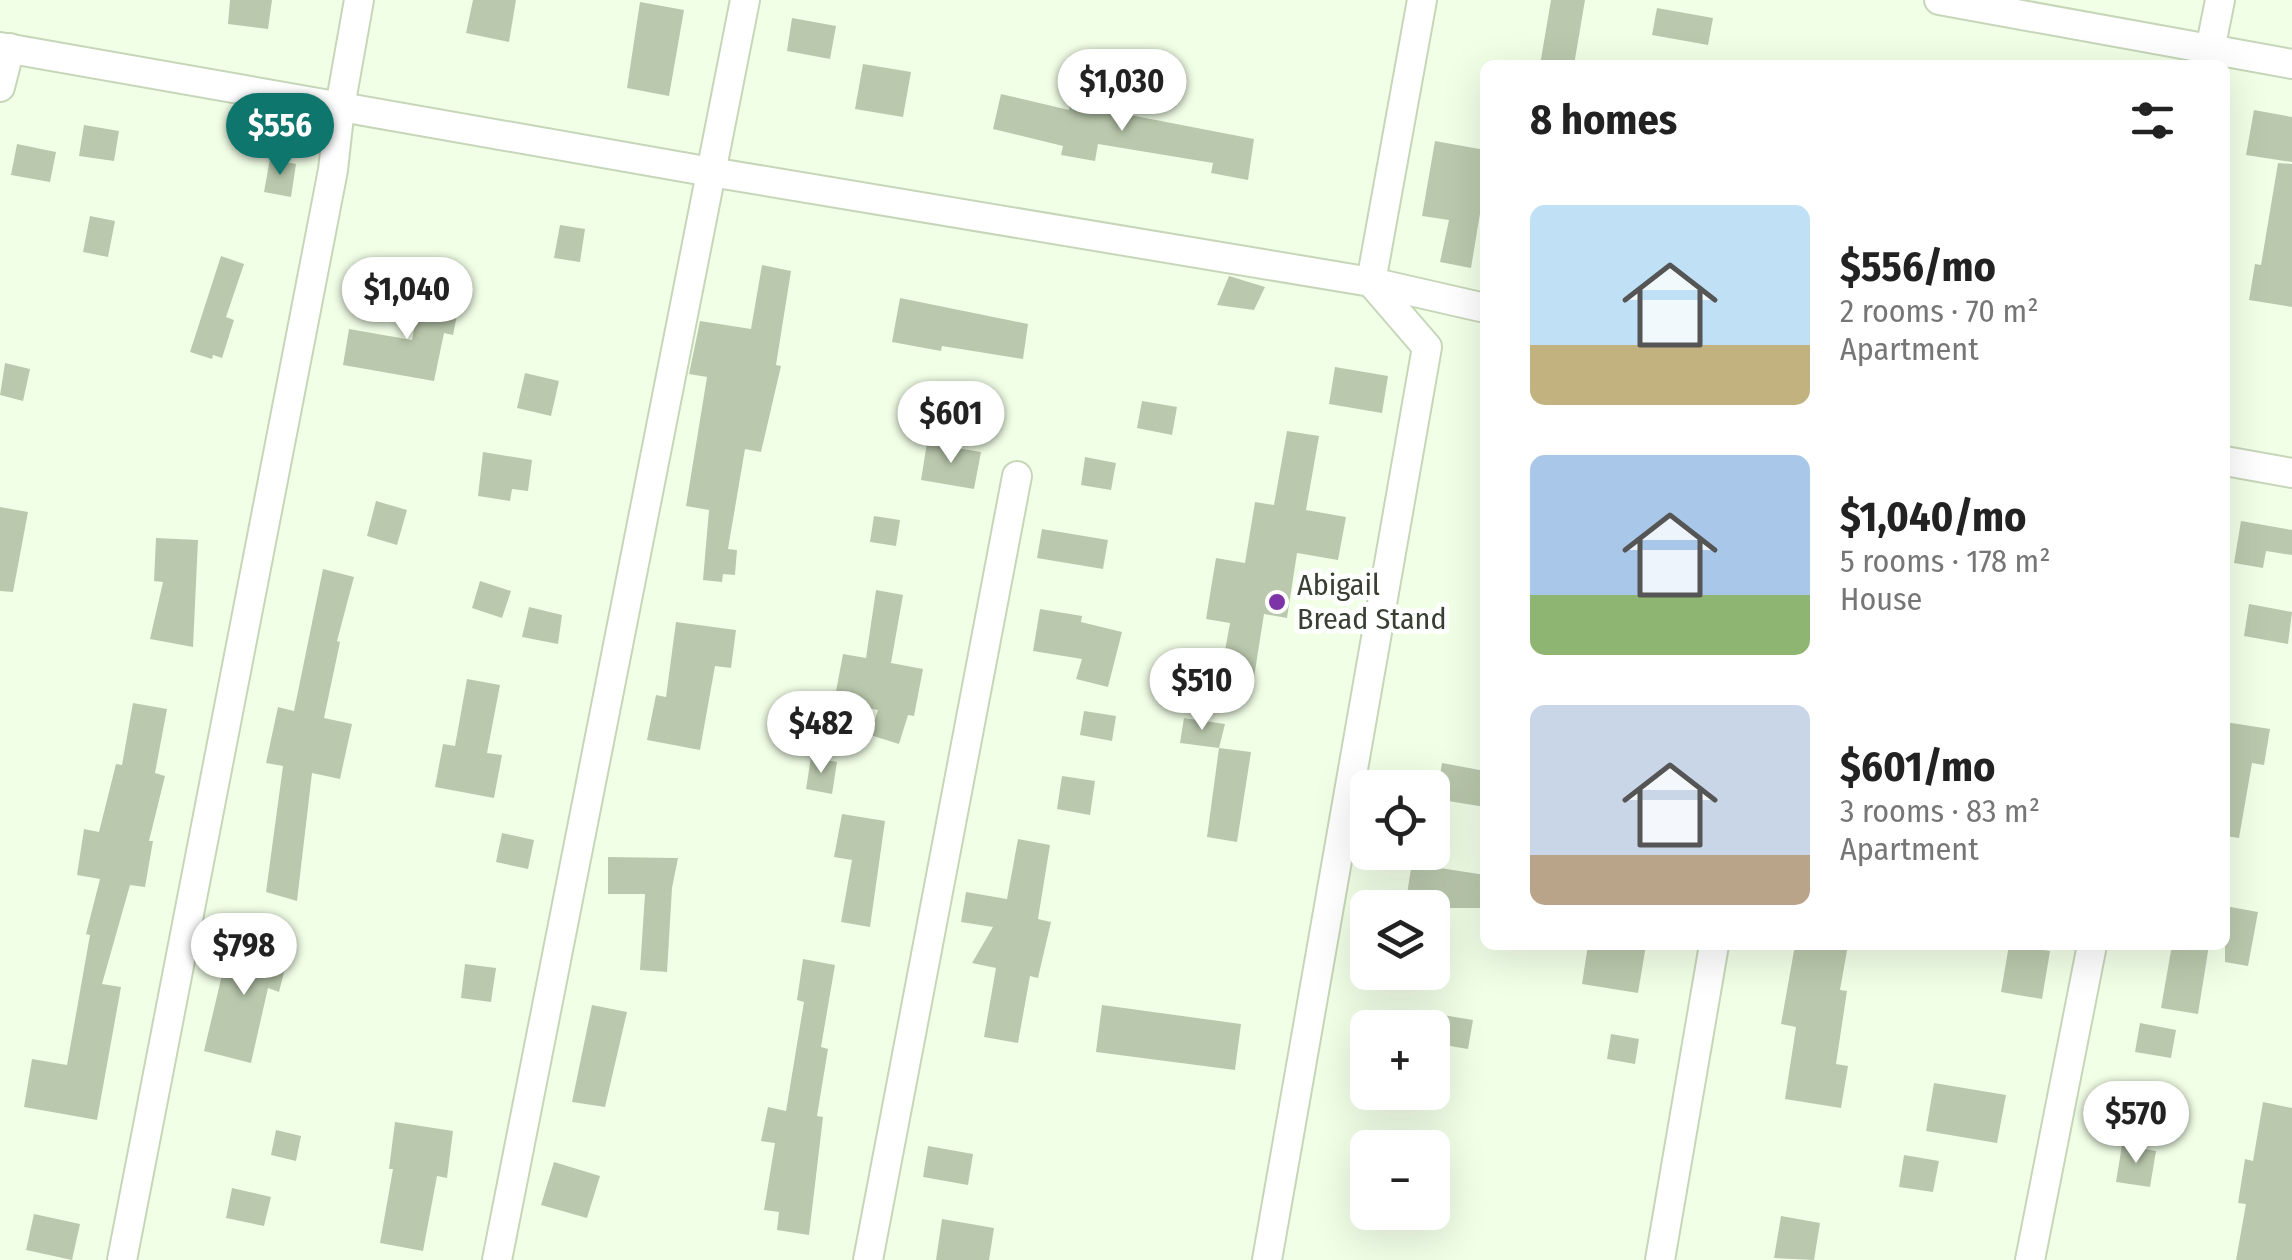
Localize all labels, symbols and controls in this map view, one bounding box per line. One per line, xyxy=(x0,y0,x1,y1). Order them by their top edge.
pin: $1,030 xyxy=(1041,49,1203,134)
text: $1,030 xyxy=(1080,62,1164,100)
pin: $556 xyxy=(221,93,339,178)
icon: filters xyxy=(2125,93,2180,148)
text: 8 homes xyxy=(1530,95,1677,145)
text: $556 xyxy=(248,106,312,144)
text: $556/mo xyxy=(1840,242,1996,292)
icon: home xyxy=(1610,245,1730,365)
pin: $1,040 xyxy=(326,257,488,342)
text: $1,040 xyxy=(364,270,450,308)
text: 2 rooms · 70 m² xyxy=(1840,292,2039,330)
text: Apartment xyxy=(1840,330,1979,368)
pin: $601 xyxy=(892,381,1010,466)
text: $601 xyxy=(920,394,982,432)
text: $1,040/mo xyxy=(1840,492,2026,542)
icon: home xyxy=(1610,495,1730,615)
text: 5 rooms · 178 m² xyxy=(1840,542,2051,580)
place label: Abigail Bread Stand xyxy=(1297,567,1447,637)
text: House xyxy=(1840,580,1922,618)
marker: Abigail Bread Stand xyxy=(1266,591,1288,613)
pin: $510 xyxy=(1143,648,1261,733)
text: $510 xyxy=(1172,661,1232,699)
pin: $482 xyxy=(762,691,880,776)
text: $482 xyxy=(789,704,853,742)
text: $601/mo xyxy=(1840,742,1996,792)
icon: home xyxy=(1610,745,1730,865)
map controls xyxy=(1350,770,1450,1230)
button: locate xyxy=(1350,770,1450,870)
text: 3 rooms · 83 m² xyxy=(1840,792,2040,830)
text: Apartment xyxy=(1840,830,1979,868)
button: layers xyxy=(1350,890,1450,990)
pin: $798 xyxy=(185,913,303,998)
text: $798 xyxy=(213,926,275,964)
button: + xyxy=(1350,1010,1450,1110)
pin: $570 xyxy=(2077,1081,2195,1166)
text: $570 xyxy=(2105,1094,2167,1132)
button: − xyxy=(1350,1130,1450,1230)

